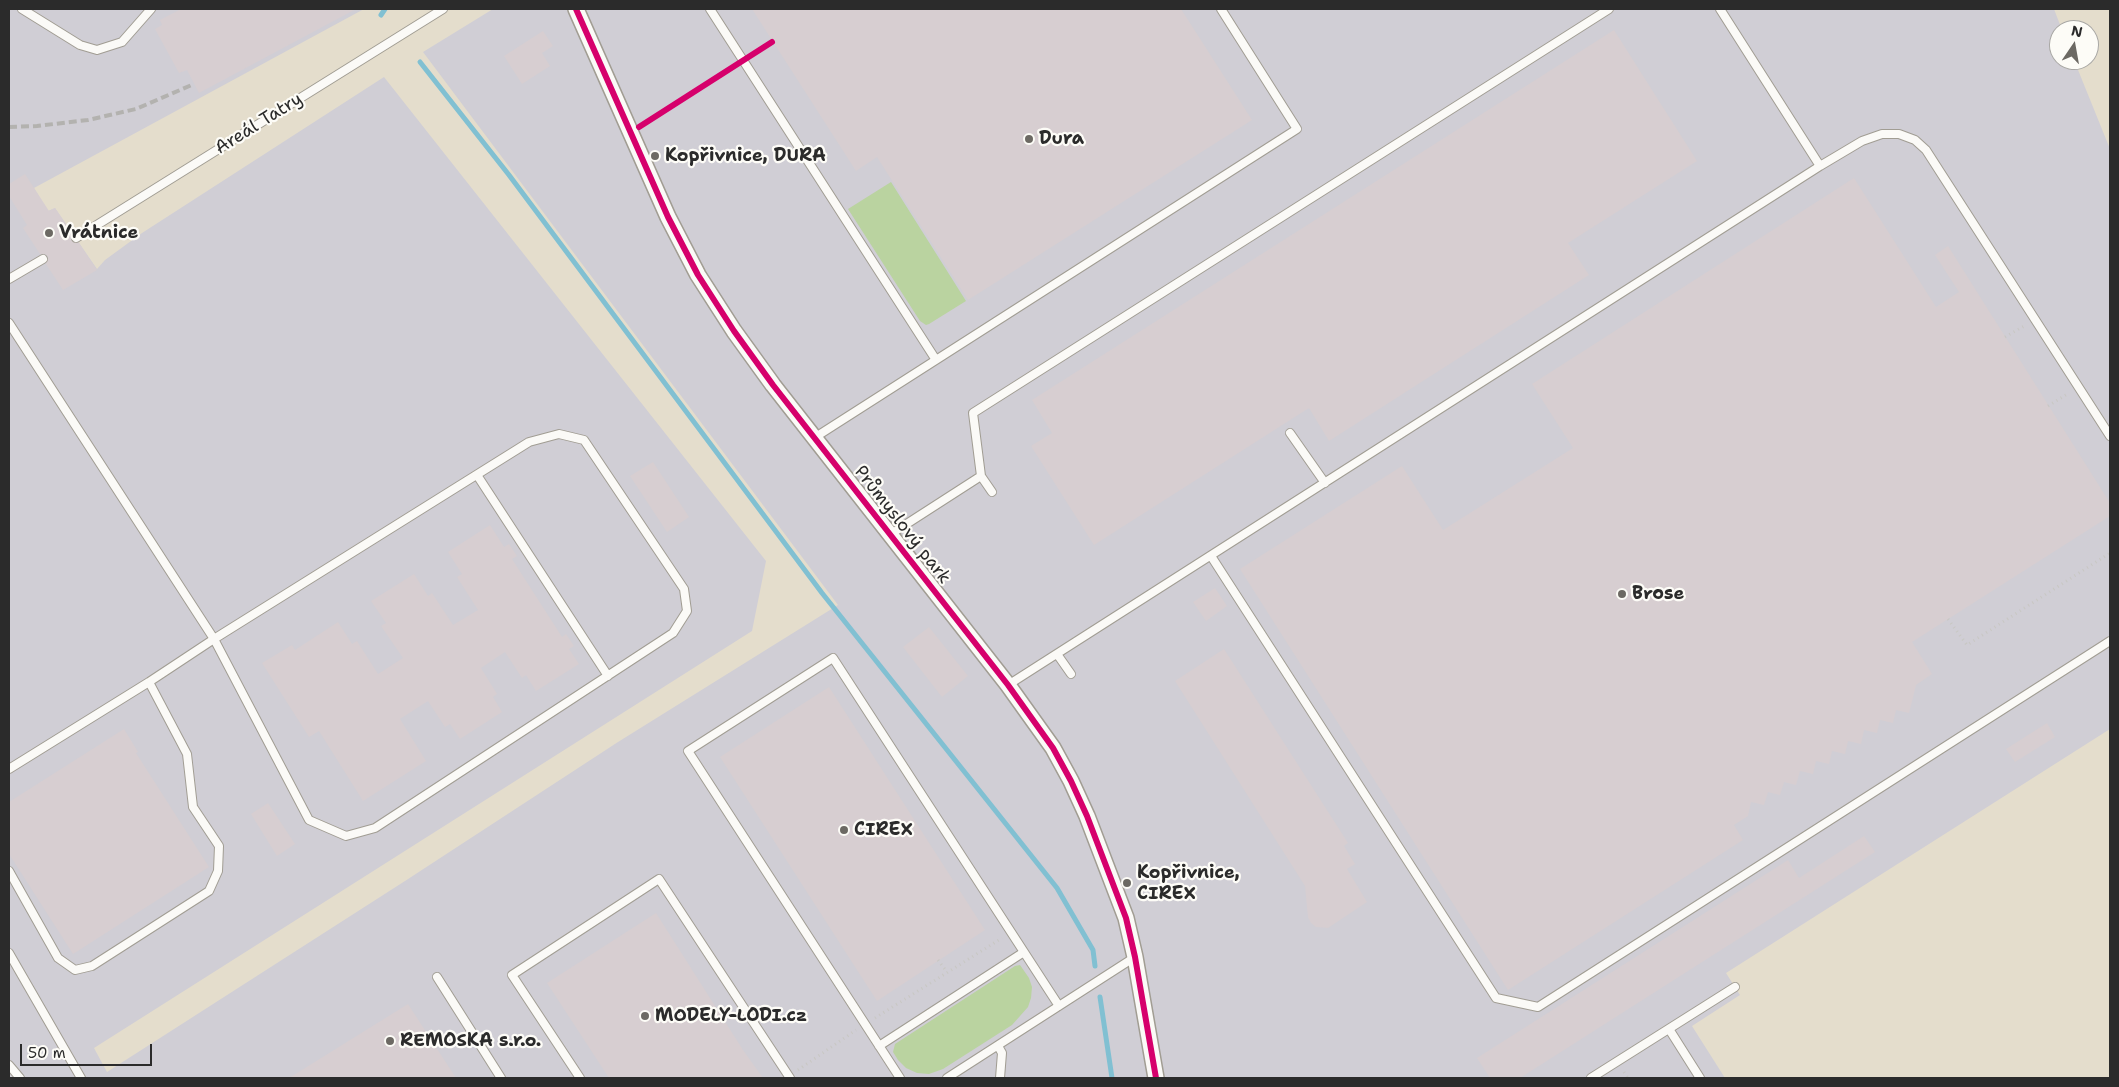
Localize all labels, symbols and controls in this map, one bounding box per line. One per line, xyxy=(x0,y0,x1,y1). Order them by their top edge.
north arrow xyxy=(2049,20,2099,70)
text: N xyxy=(2070,21,2084,41)
street label: Areál Tatry xyxy=(211,89,307,159)
place label: Dura xyxy=(1039,128,1084,150)
marker: Dura xyxy=(1023,133,1035,145)
place label: Kopřivnice, DURA xyxy=(665,145,826,167)
marker: Kopřivnice, DURA xyxy=(649,150,661,162)
place label: Vrátnice xyxy=(59,222,138,244)
marker: Vrátnice xyxy=(43,227,55,239)
street label: Průmyslový park xyxy=(849,462,955,588)
place label: Brose xyxy=(1632,583,1684,605)
marker: Brose xyxy=(1616,588,1628,600)
place label: CIREX xyxy=(854,819,913,841)
marker: CIREX xyxy=(838,824,850,836)
place label: Kopřivnice, CIREX xyxy=(1137,862,1240,904)
marker: Kopřivnice, CIREX xyxy=(1121,877,1133,889)
place label: MODELY-LODI.cz xyxy=(655,1005,807,1027)
marker: MODELY-LODI.cz xyxy=(639,1010,651,1022)
place label: REMOSKA s.r.o. xyxy=(400,1030,541,1052)
scale bar xyxy=(22,1034,155,1066)
marker: REMOSKA s.r.o. xyxy=(384,1035,396,1047)
text: 50 m xyxy=(28,1043,66,1063)

